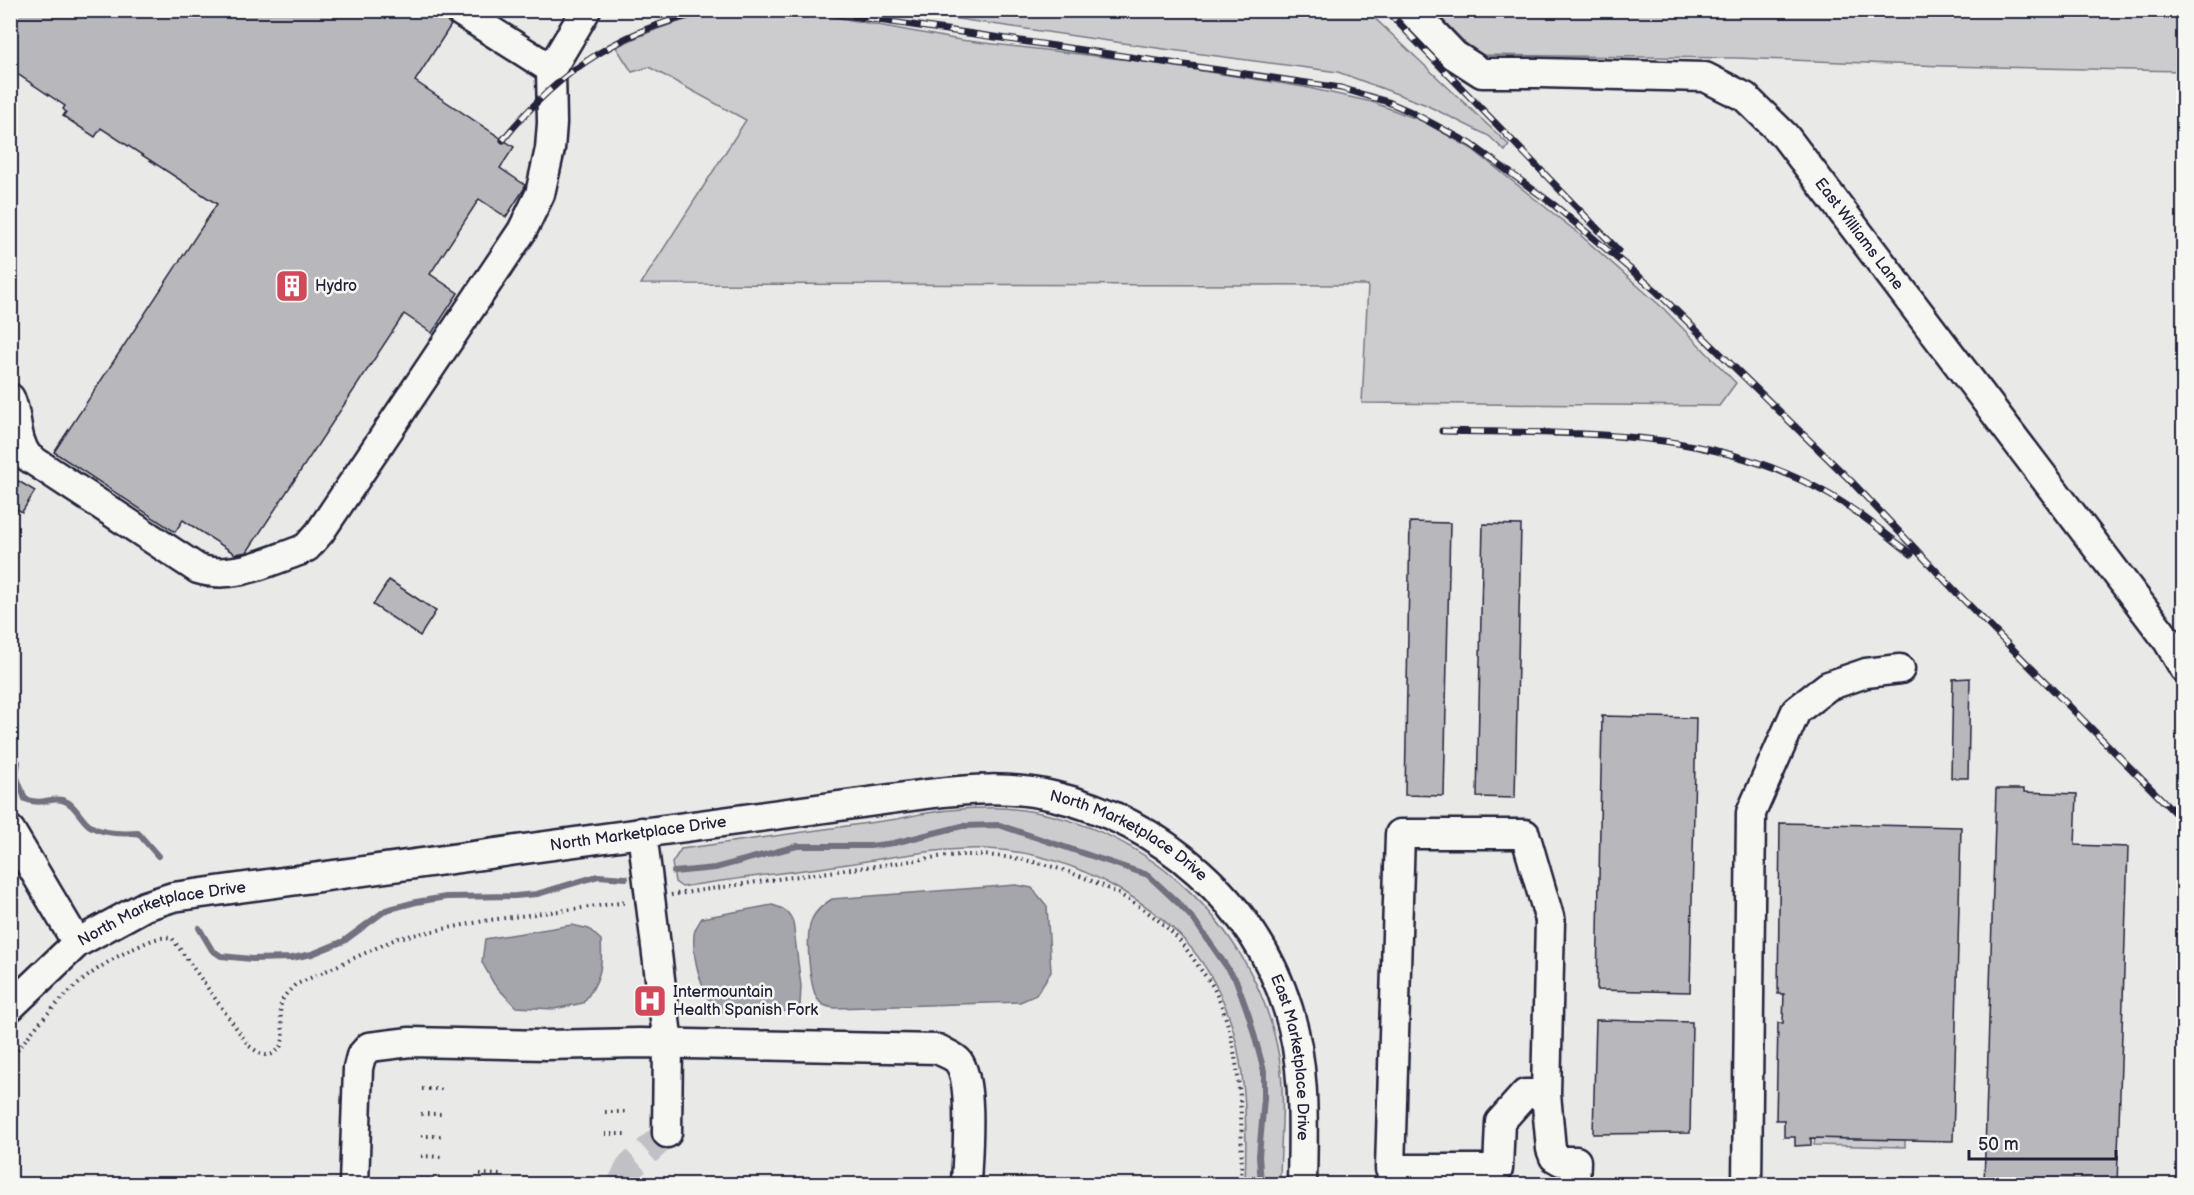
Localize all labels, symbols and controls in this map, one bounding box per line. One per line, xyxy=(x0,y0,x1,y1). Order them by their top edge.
street label: East Williams Lane xyxy=(1811,174,1908,294)
building icon: Hydro xyxy=(274,268,310,304)
place label: Hydro xyxy=(315,277,357,296)
street label: North Marketplace Drive xyxy=(1048,786,1212,885)
street label: North Marketplace Drive xyxy=(549,812,728,855)
street label: North Marketplace Drive xyxy=(75,878,247,950)
street label: East Marketplace Drive xyxy=(1266,971,1312,1141)
hospital icon: Intermountain Health Spanish Fork xyxy=(632,983,668,1019)
place label: Intermountain Health Spanish Fork xyxy=(673,983,818,1020)
scale bar xyxy=(1969,1123,2116,1161)
text: 50 m xyxy=(1978,1134,2019,1155)

